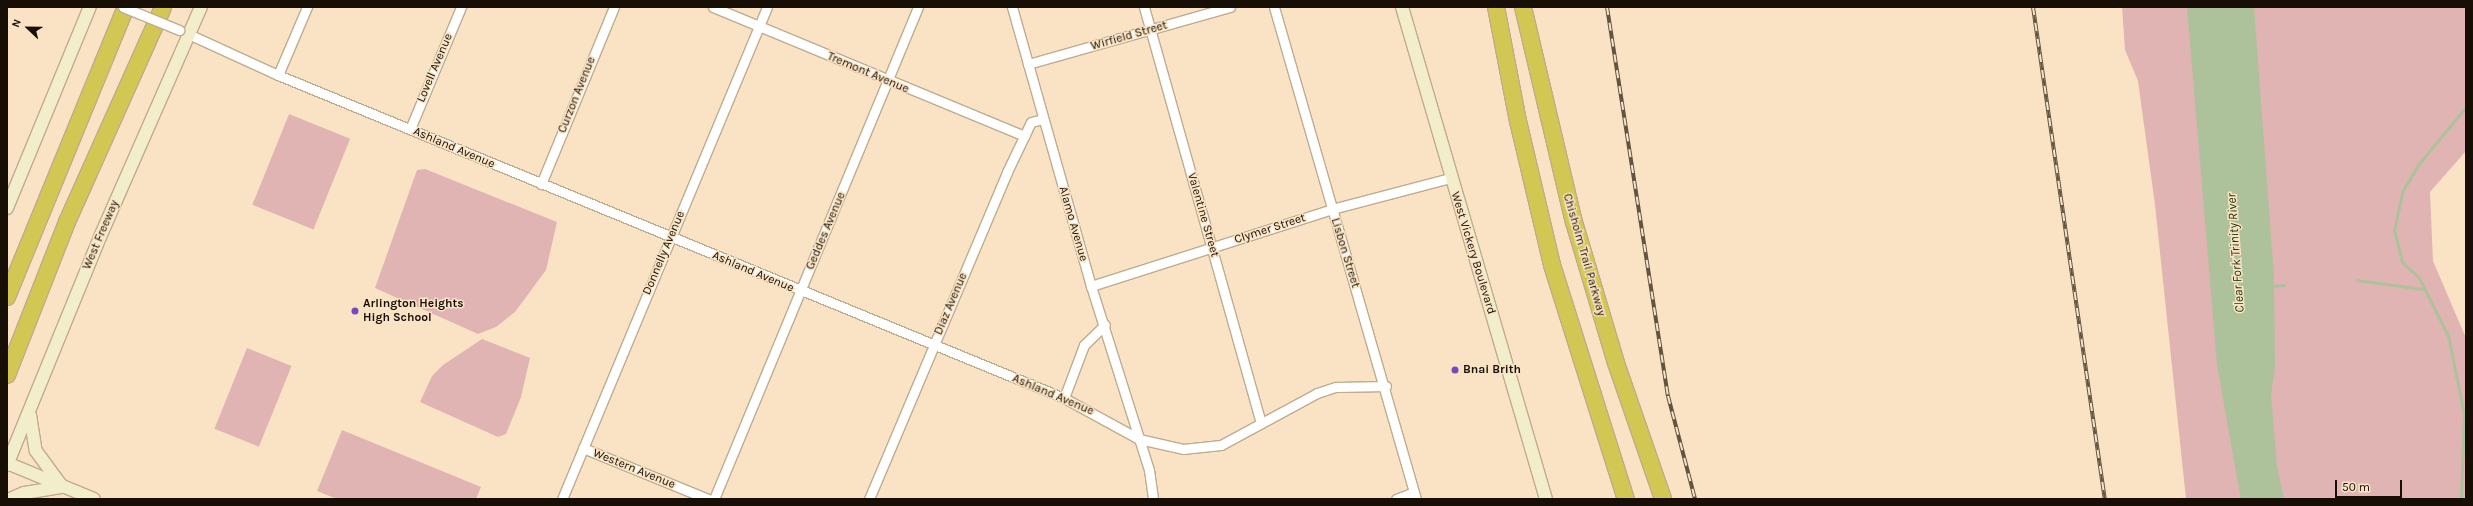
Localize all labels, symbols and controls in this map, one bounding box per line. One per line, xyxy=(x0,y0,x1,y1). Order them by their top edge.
north arrow xyxy=(8,8,48,48)
text: N xyxy=(9,17,24,29)
street label: Wirfield Street xyxy=(1089,18,1169,54)
street label: Lovell Avenue xyxy=(414,31,456,105)
street label: Tremont Avenue xyxy=(825,49,911,97)
street label: Curzon Avenue xyxy=(555,55,599,135)
street label: Ashland Avenue xyxy=(411,124,497,172)
street label: Valentine Street xyxy=(1184,171,1222,259)
street label: Alamo Avenue xyxy=(1055,185,1091,263)
street label: Geddes Avenue xyxy=(803,190,849,272)
street label: West Vickery Boulevard xyxy=(1448,190,1498,316)
street label: Chisholm Trail Parkway xyxy=(1560,192,1608,318)
water label: Clear Fork Trinity River xyxy=(2224,193,2248,313)
street label: West Freeway xyxy=(80,198,122,272)
street label: Donnelly Avenue xyxy=(640,209,688,297)
street label: Clymer Street xyxy=(1233,211,1307,247)
street label: Lisbon Street xyxy=(1328,216,1362,290)
street label: Ashland Avenue xyxy=(710,248,796,296)
street label: Diaz Avenue xyxy=(931,271,971,337)
place label: Arlington Heights High School xyxy=(363,297,464,325)
marker: Arlington Heights High School xyxy=(350,306,360,316)
place label: Bnai Brith xyxy=(1463,363,1521,377)
marker: Bnai Brith xyxy=(1450,365,1460,375)
street label: Ashland Avenue xyxy=(1010,371,1096,419)
street label: Western Avenue xyxy=(591,446,677,492)
scale bar xyxy=(2337,472,2404,498)
text: 50 m xyxy=(2342,480,2370,494)

